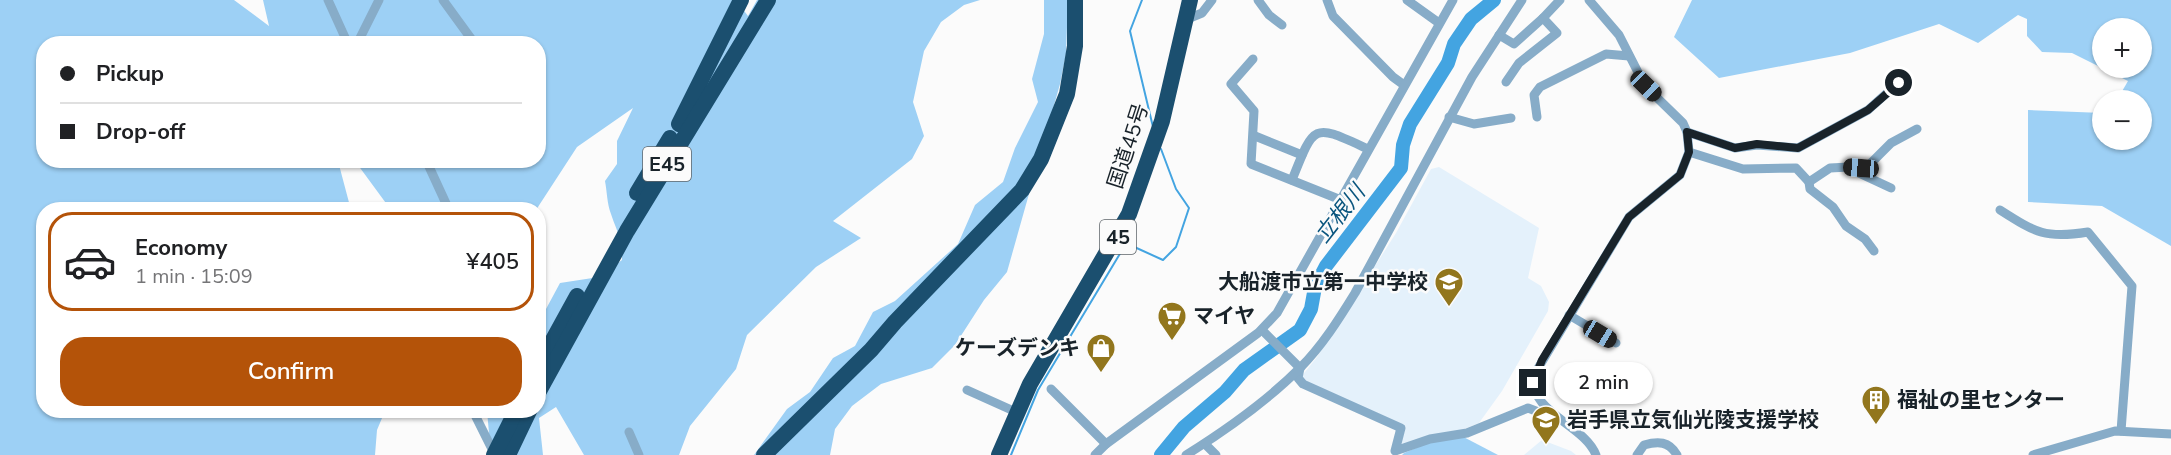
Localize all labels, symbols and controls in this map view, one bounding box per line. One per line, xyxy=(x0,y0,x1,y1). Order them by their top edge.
map controls xyxy=(2092,18,2152,150)
button: + xyxy=(2092,18,2152,78)
text: Pickup xyxy=(96,59,164,89)
car xyxy=(1627,67,1665,105)
route start xyxy=(1885,69,1912,96)
button: − xyxy=(2092,90,2152,150)
street label: 国道45号 xyxy=(1101,100,1155,192)
text: Drop-off xyxy=(96,117,185,147)
road number: E45 xyxy=(643,147,691,181)
car xyxy=(1842,158,1880,178)
water label: 立根川 xyxy=(1308,177,1373,249)
road number: 45 xyxy=(1100,220,1136,254)
text: Economy xyxy=(135,233,227,263)
icon: car xyxy=(63,235,117,289)
text: ¥405 xyxy=(466,247,519,277)
text: 1 min · 15:09 xyxy=(135,263,253,290)
school or university icon: 大船渡市立第一中学校 xyxy=(1433,266,1465,308)
place label: 大船渡市立第一中学校 xyxy=(1218,268,1428,296)
supermarket icon: マイヤ xyxy=(1156,300,1188,342)
place label: マイヤ xyxy=(1193,302,1255,330)
car xyxy=(1580,317,1620,351)
shop icon: ケーズデンキ xyxy=(1085,332,1117,374)
place label: ケーズデンキ xyxy=(955,334,1080,362)
button: Confirm xyxy=(60,337,522,406)
callout: 2 min xyxy=(1554,362,1653,404)
route end xyxy=(1519,369,1546,396)
text: 2 min xyxy=(1578,369,1629,396)
building icon: 福祉の里センター xyxy=(1860,384,1892,426)
place label: 福祉の里センター xyxy=(1897,386,2065,414)
school or university icon: 岩手県立気仙光陵支援学校 xyxy=(1530,404,1562,446)
place label: 岩手県立気仙光陵支援学校 xyxy=(1567,406,1819,434)

